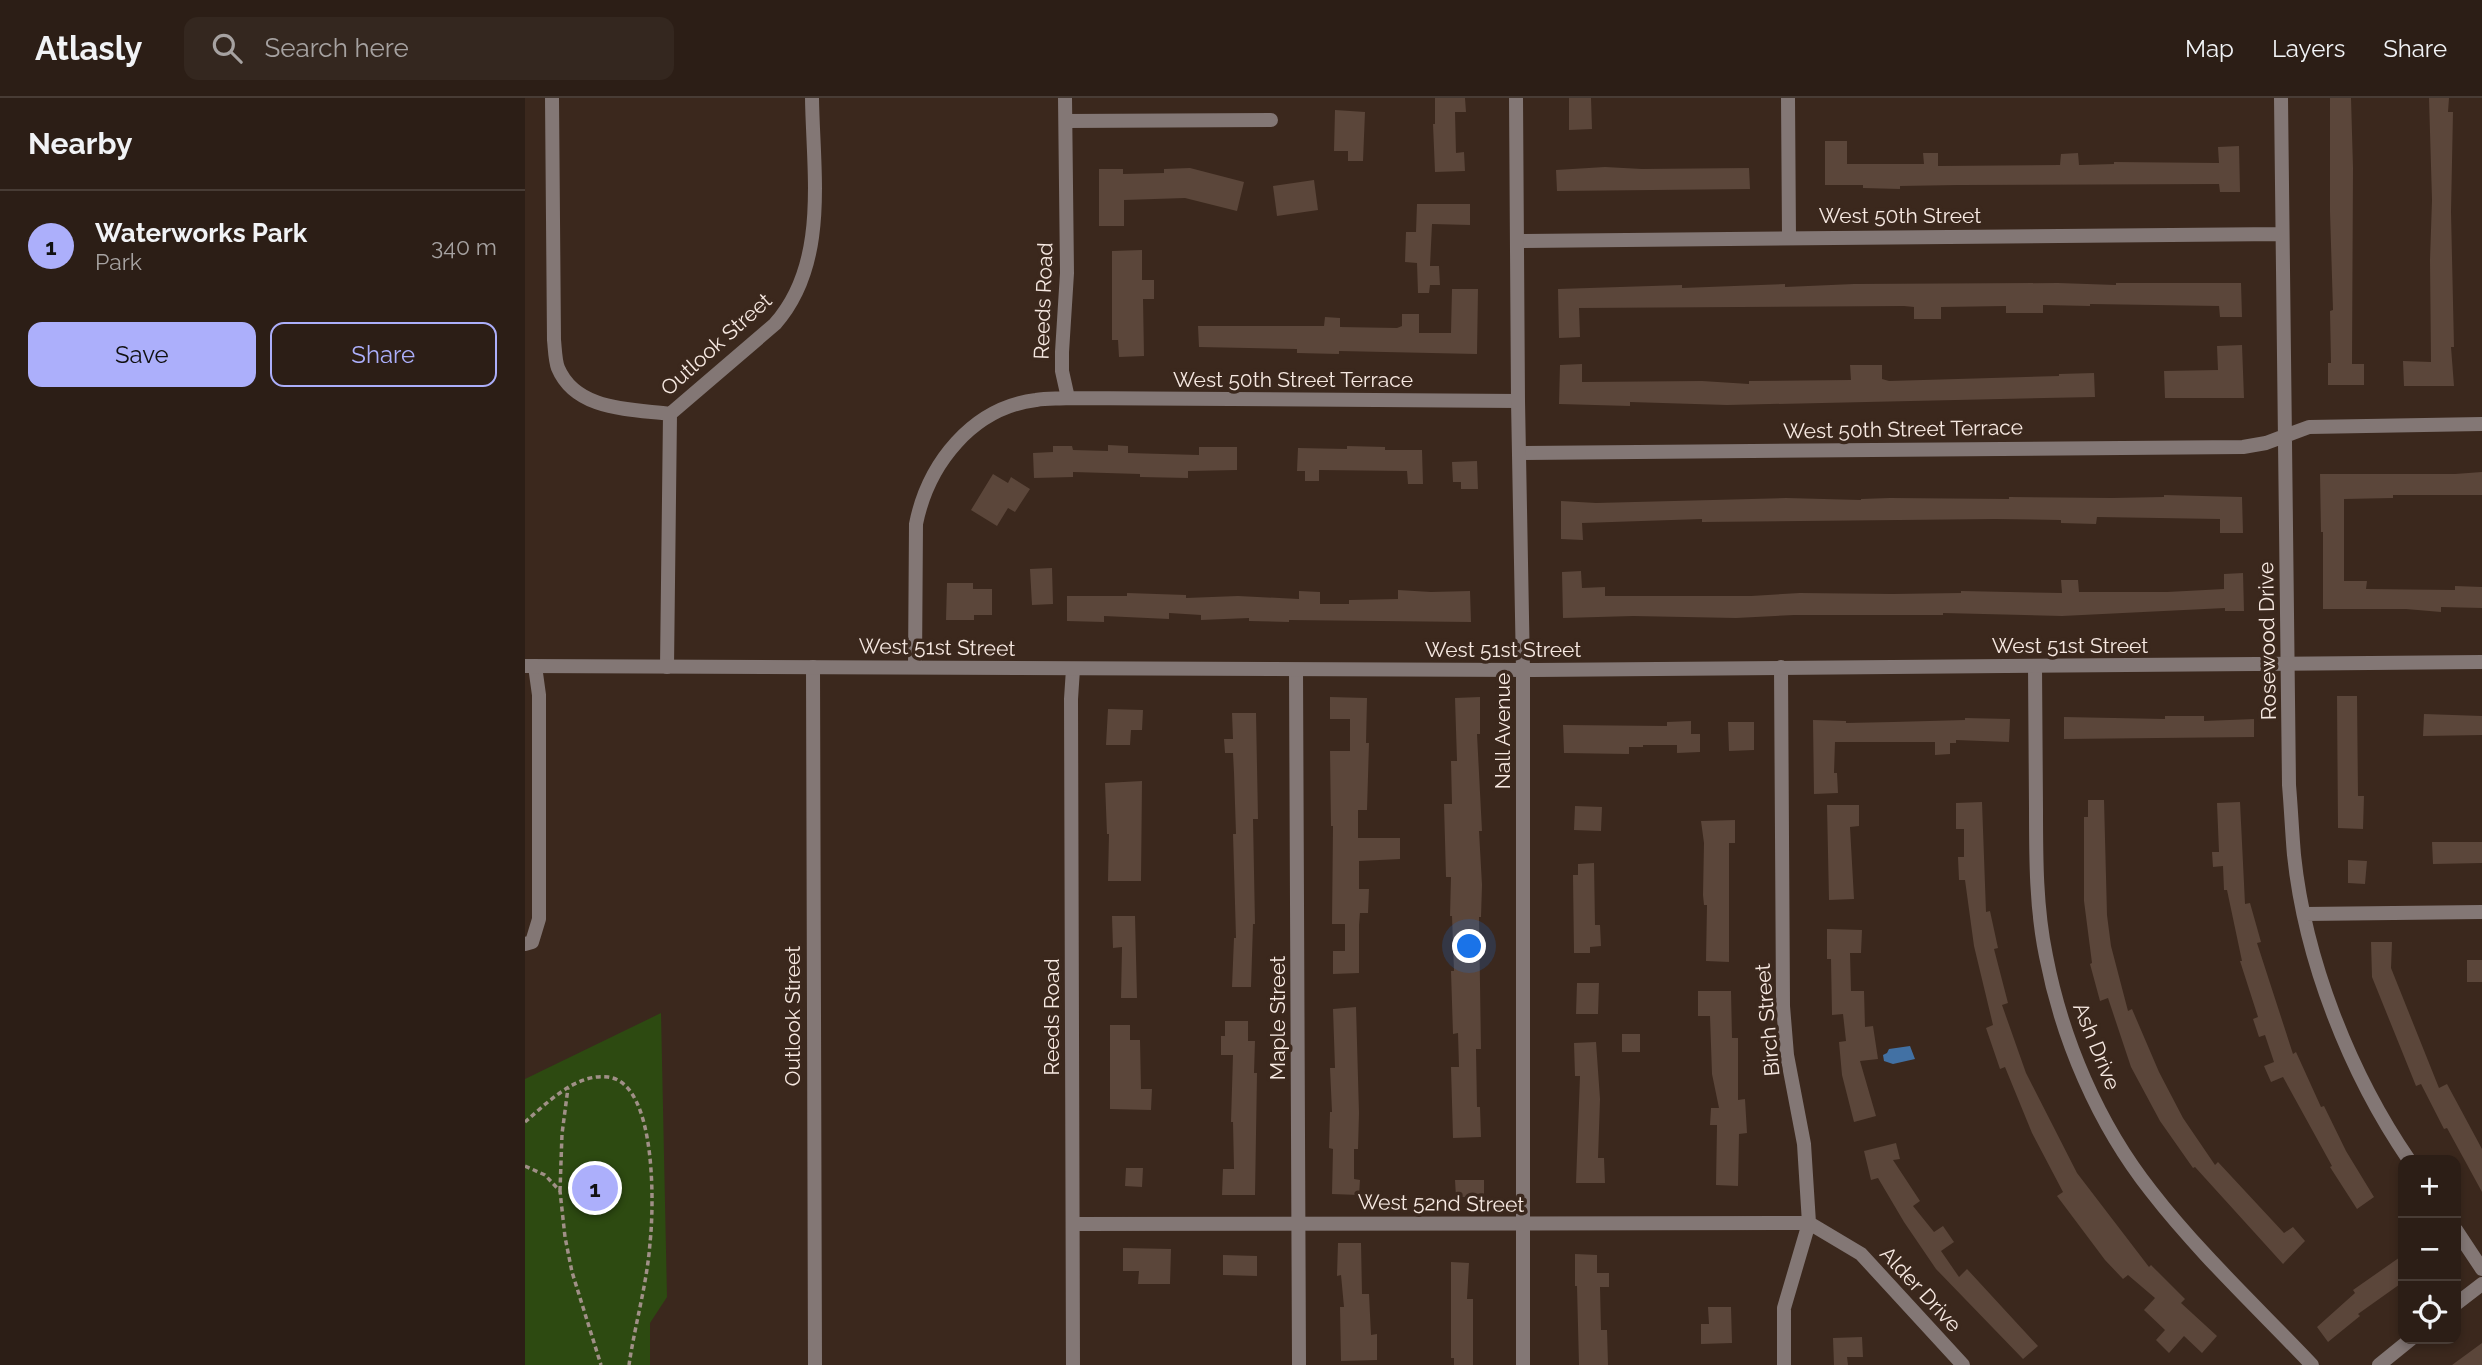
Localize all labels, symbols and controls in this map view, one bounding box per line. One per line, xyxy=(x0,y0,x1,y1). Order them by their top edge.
search box xyxy=(184,17,674,80)
text: Atlasly xyxy=(35,29,142,68)
icon: search xyxy=(208,29,246,67)
text: Search here xyxy=(264,33,409,63)
text: Map xyxy=(2185,34,2234,63)
text: Layers xyxy=(2272,34,2345,63)
text: Share xyxy=(2383,34,2447,63)
text: Nearby xyxy=(28,126,132,161)
street label: West 50th Street xyxy=(1819,203,1981,228)
text: Waterworks Park xyxy=(95,218,307,248)
text: 1 xyxy=(45,233,57,260)
text: 340 m xyxy=(431,233,497,260)
street label: Reeds Road xyxy=(1028,242,1058,360)
text: Park xyxy=(95,248,142,275)
street label: Outlook Street xyxy=(655,288,777,400)
button: Save xyxy=(28,322,256,387)
button: Share xyxy=(270,322,497,387)
street label: West 50th Street Terrace xyxy=(1173,367,1413,392)
street label: West 50th Street Terrace xyxy=(1783,414,2023,444)
street label: Rosewood Drive xyxy=(2253,562,2281,720)
street label: West 51st Street xyxy=(858,633,1016,661)
street label: West 51st Street xyxy=(1992,633,2148,658)
street label: West 51st Street xyxy=(1425,637,1581,662)
street label: Nall Avenue xyxy=(1490,673,1515,789)
your location xyxy=(1452,929,1486,963)
street label: Outlook Street xyxy=(780,946,805,1086)
street label: Maple Street xyxy=(1265,956,1290,1080)
street label: Reeds Road xyxy=(1039,959,1064,1075)
street label: Birch Street xyxy=(1750,963,1784,1077)
street label: Ash Drive xyxy=(2068,999,2126,1093)
map controls xyxy=(2398,1155,2461,1344)
button: + xyxy=(2398,1155,2461,1218)
pin: 1 xyxy=(572,1162,618,1214)
street label: West 52nd Street xyxy=(1357,1189,1525,1217)
button: − xyxy=(2398,1218,2461,1281)
street label: Alder Drive xyxy=(1875,1241,1967,1337)
button: locate xyxy=(2398,1281,2461,1344)

